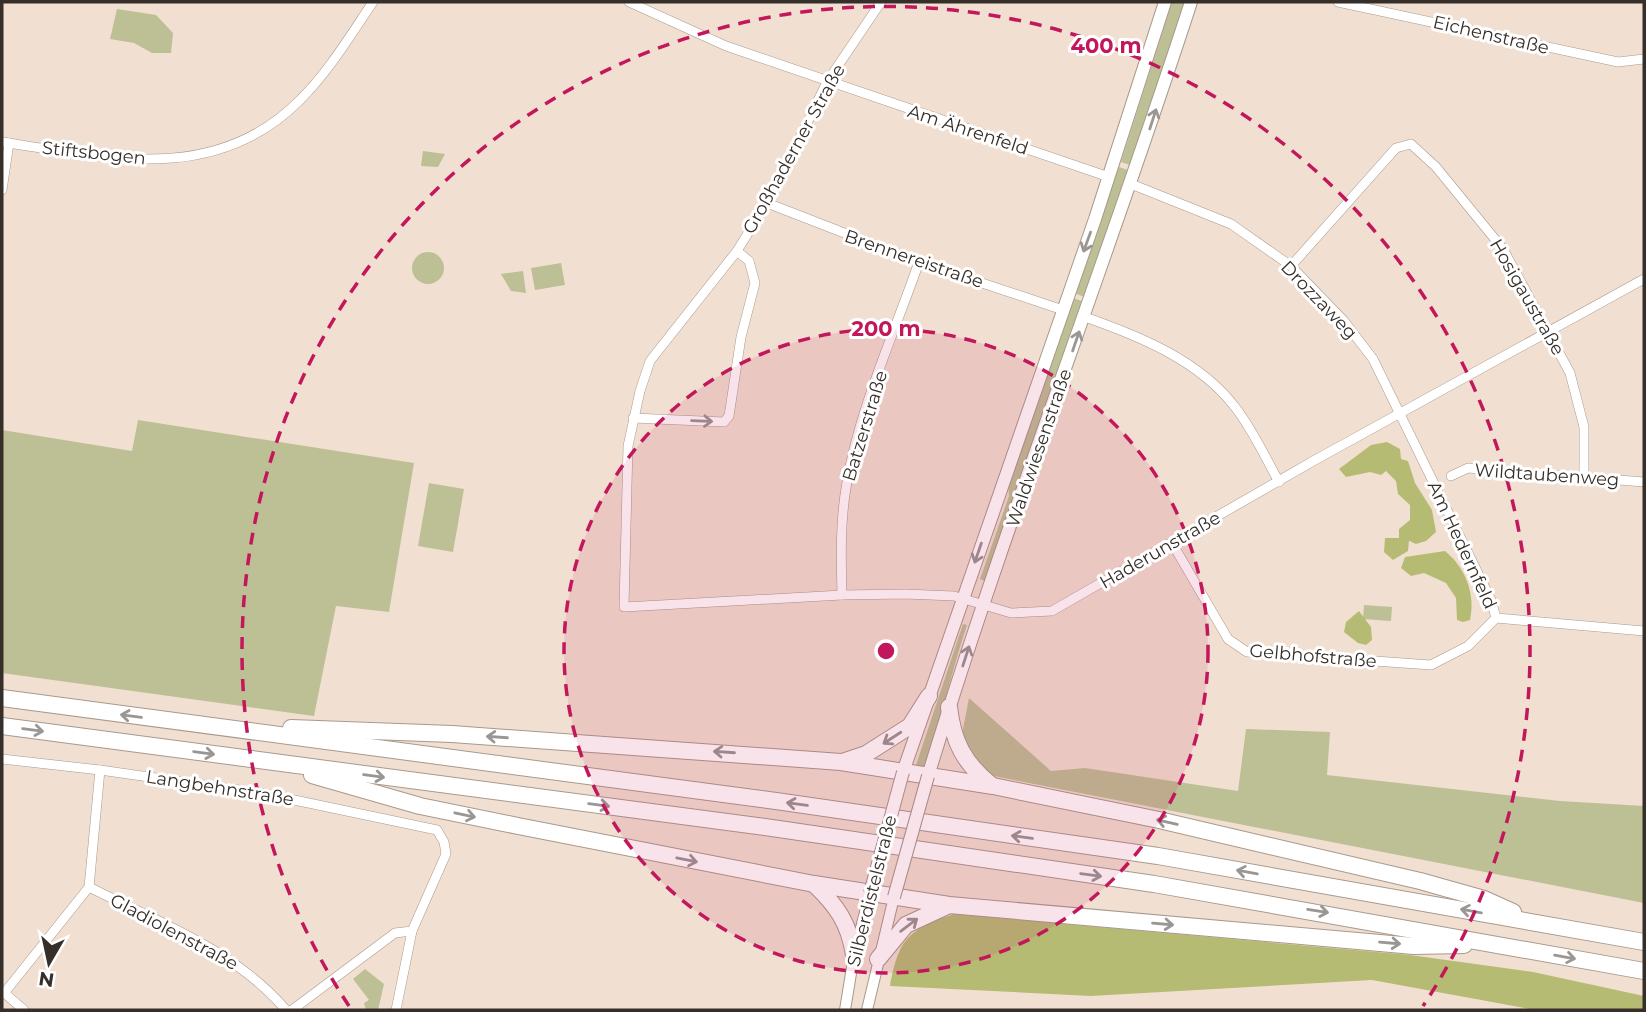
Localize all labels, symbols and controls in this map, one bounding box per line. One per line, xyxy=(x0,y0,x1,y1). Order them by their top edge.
street label: Eichenstraße xyxy=(1431,11,1551,59)
text: 400 m xyxy=(1071,33,1141,58)
street label: Großhaderner Straße xyxy=(738,60,850,238)
street label: Am Ährenfeld xyxy=(905,100,1031,160)
one-way arrow xyxy=(1147,108,1160,130)
street label: Stiftsbogen xyxy=(41,137,147,169)
street label: Brennereistraße xyxy=(842,225,986,293)
one-way arrow xyxy=(1080,230,1092,252)
street label: Hosigaustraße xyxy=(1485,235,1569,359)
street label: Drozzaweg xyxy=(1276,256,1362,344)
text: 200 m xyxy=(852,316,920,341)
one-way arrow xyxy=(1071,331,1083,353)
street label: Waldwiesenstraße xyxy=(1002,366,1076,530)
street label: Batzerstraße xyxy=(838,368,892,484)
one-way arrow xyxy=(690,414,713,427)
street label: Wildtaubenweg xyxy=(1474,459,1620,491)
street label: Am Hedernfeld xyxy=(1423,478,1501,612)
street label: Haderunstraße xyxy=(1096,506,1224,594)
one-way arrow xyxy=(971,541,983,563)
centre of rings xyxy=(874,639,898,663)
street label: Gelbhofstraße xyxy=(1249,639,1378,673)
one-way arrow xyxy=(961,646,973,668)
one-way arrow xyxy=(120,709,143,722)
one-way arrow xyxy=(21,723,44,736)
one-way arrow xyxy=(486,730,509,743)
one-way arrow xyxy=(882,731,902,745)
one-way arrow xyxy=(713,745,736,758)
one-way arrow xyxy=(192,747,215,760)
street label: Langbehnstraße xyxy=(145,765,296,811)
one-way arrow xyxy=(362,769,384,782)
one-way arrow xyxy=(786,797,809,810)
one-way arrow xyxy=(587,799,610,812)
one-way arrow xyxy=(453,809,476,823)
street label: Silberdistelstraße xyxy=(843,813,902,969)
one-way arrow xyxy=(1156,814,1179,828)
one-way arrow xyxy=(1011,830,1034,843)
one-way arrow xyxy=(675,853,698,867)
one-way arrow xyxy=(1236,865,1259,878)
one-way arrow xyxy=(1079,869,1102,882)
street label: Gladiolenstraße xyxy=(106,889,242,975)
one-way arrow xyxy=(1460,904,1483,917)
one-way arrow xyxy=(1306,905,1329,918)
one-way arrow xyxy=(899,918,917,933)
one-way arrow xyxy=(1151,918,1174,931)
north arrow xyxy=(14,928,84,998)
one-way arrow xyxy=(1378,937,1401,950)
one-way arrow xyxy=(1553,950,1576,964)
text: N xyxy=(37,967,56,992)

